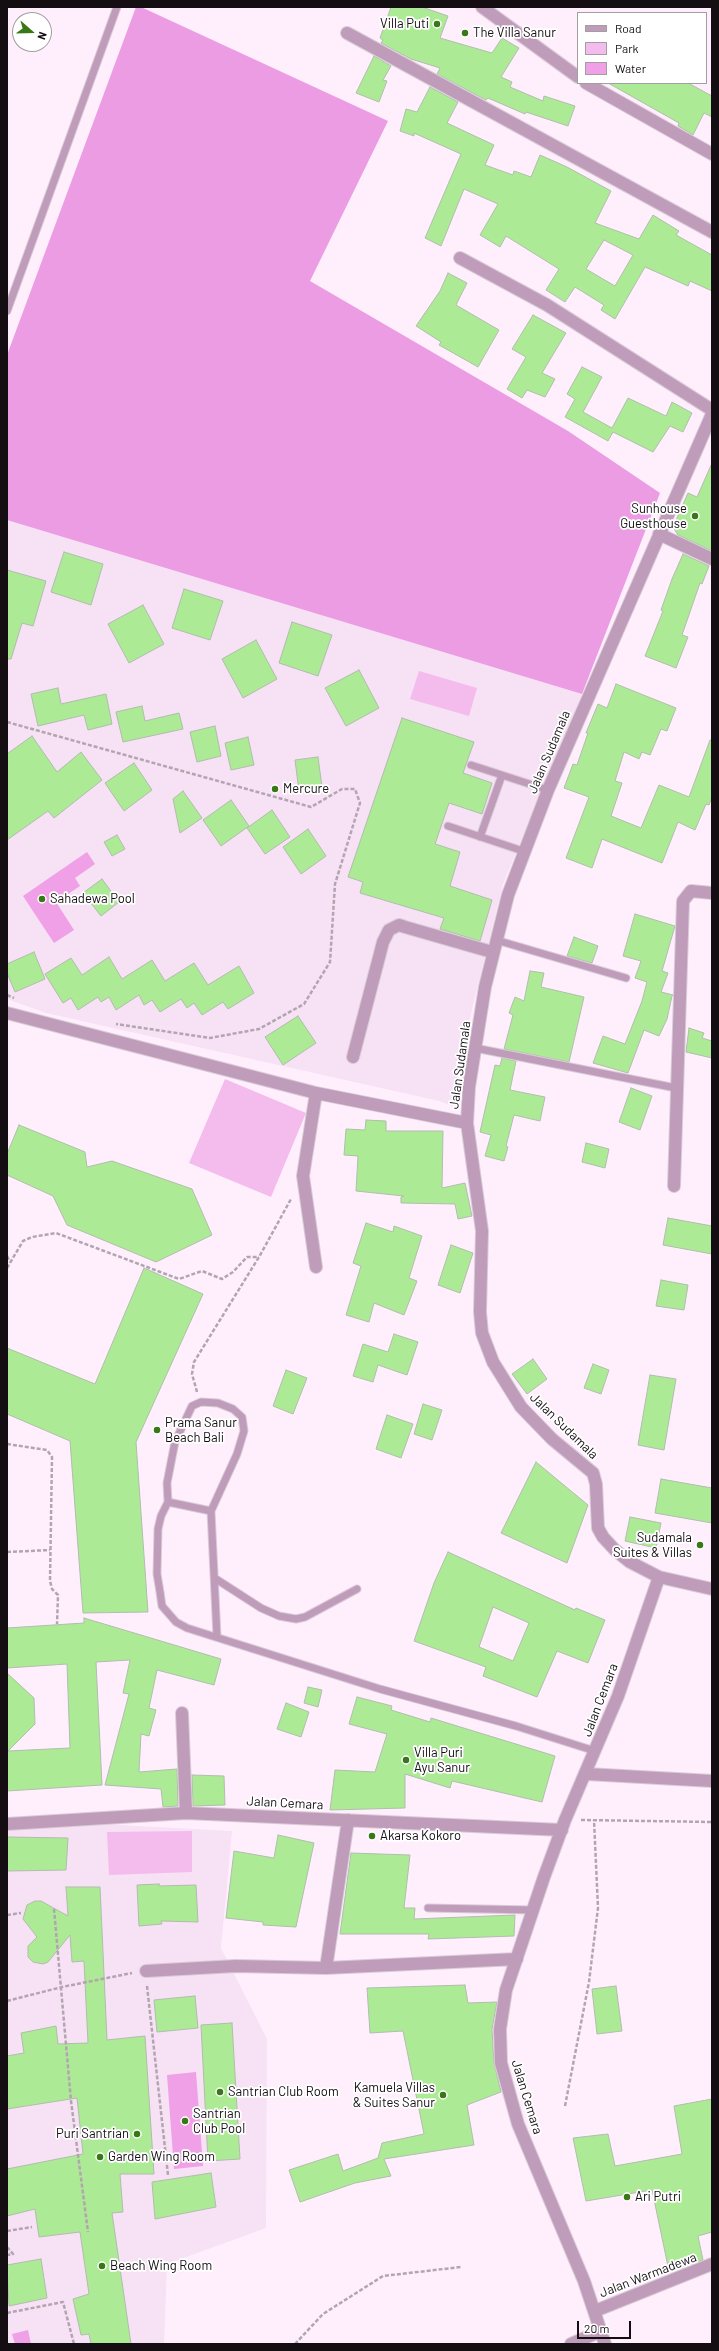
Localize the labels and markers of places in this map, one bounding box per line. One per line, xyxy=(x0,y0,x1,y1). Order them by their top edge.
place label: Villa Puti xyxy=(380,16,429,32)
marker: Villa Puti xyxy=(432,19,442,29)
place label: The Villa Sanur xyxy=(473,25,556,41)
marker: The Villa Sanur xyxy=(460,28,470,38)
place label: Sunhouse Guesthouse xyxy=(620,501,687,532)
marker: Sunhouse Guesthouse xyxy=(690,511,700,521)
place label: Mercure xyxy=(283,781,329,797)
marker: Mercure xyxy=(270,784,280,794)
place label: Sahadewa Pool xyxy=(50,891,135,907)
marker: Sahadewa Pool xyxy=(37,894,47,904)
place label: Prama Sanur Beach Bali xyxy=(165,1415,237,1446)
marker: Prama Sanur Beach Bali xyxy=(152,1425,162,1435)
place label: Sudamala Suites & Villas xyxy=(613,1530,692,1561)
marker: Sudamala Suites & Villas xyxy=(695,1540,705,1550)
place label: Villa Puri Ayu Sanur xyxy=(414,1745,470,1776)
marker: Villa Puri Ayu Sanur xyxy=(401,1755,411,1765)
place label: Akarsa Kokoro xyxy=(380,1828,461,1844)
marker: Akarsa Kokoro xyxy=(367,1831,377,1841)
place label: Kamuela Villas & Suites Sanur xyxy=(353,2080,435,2111)
place label: Santrian Club Room xyxy=(228,2084,339,2100)
marker: Santrian Club Room xyxy=(215,2087,225,2097)
marker: Kamuela Villas & Suites Sanur xyxy=(438,2090,448,2100)
place label: Santrian Club Pool xyxy=(193,2106,245,2137)
marker: Santrian Club Pool xyxy=(180,2116,190,2126)
place label: Puri Santrian xyxy=(56,2126,129,2142)
marker: Puri Santrian xyxy=(132,2129,142,2139)
place label: Garden Wing Room xyxy=(108,2149,215,2165)
marker: Garden Wing Room xyxy=(95,2152,105,2162)
place label: Ari Putri xyxy=(635,2189,681,2205)
marker: Ari Putri xyxy=(622,2192,632,2202)
place label: Beach Wing Room xyxy=(110,2258,212,2274)
marker: Beach Wing Room xyxy=(97,2261,107,2271)

